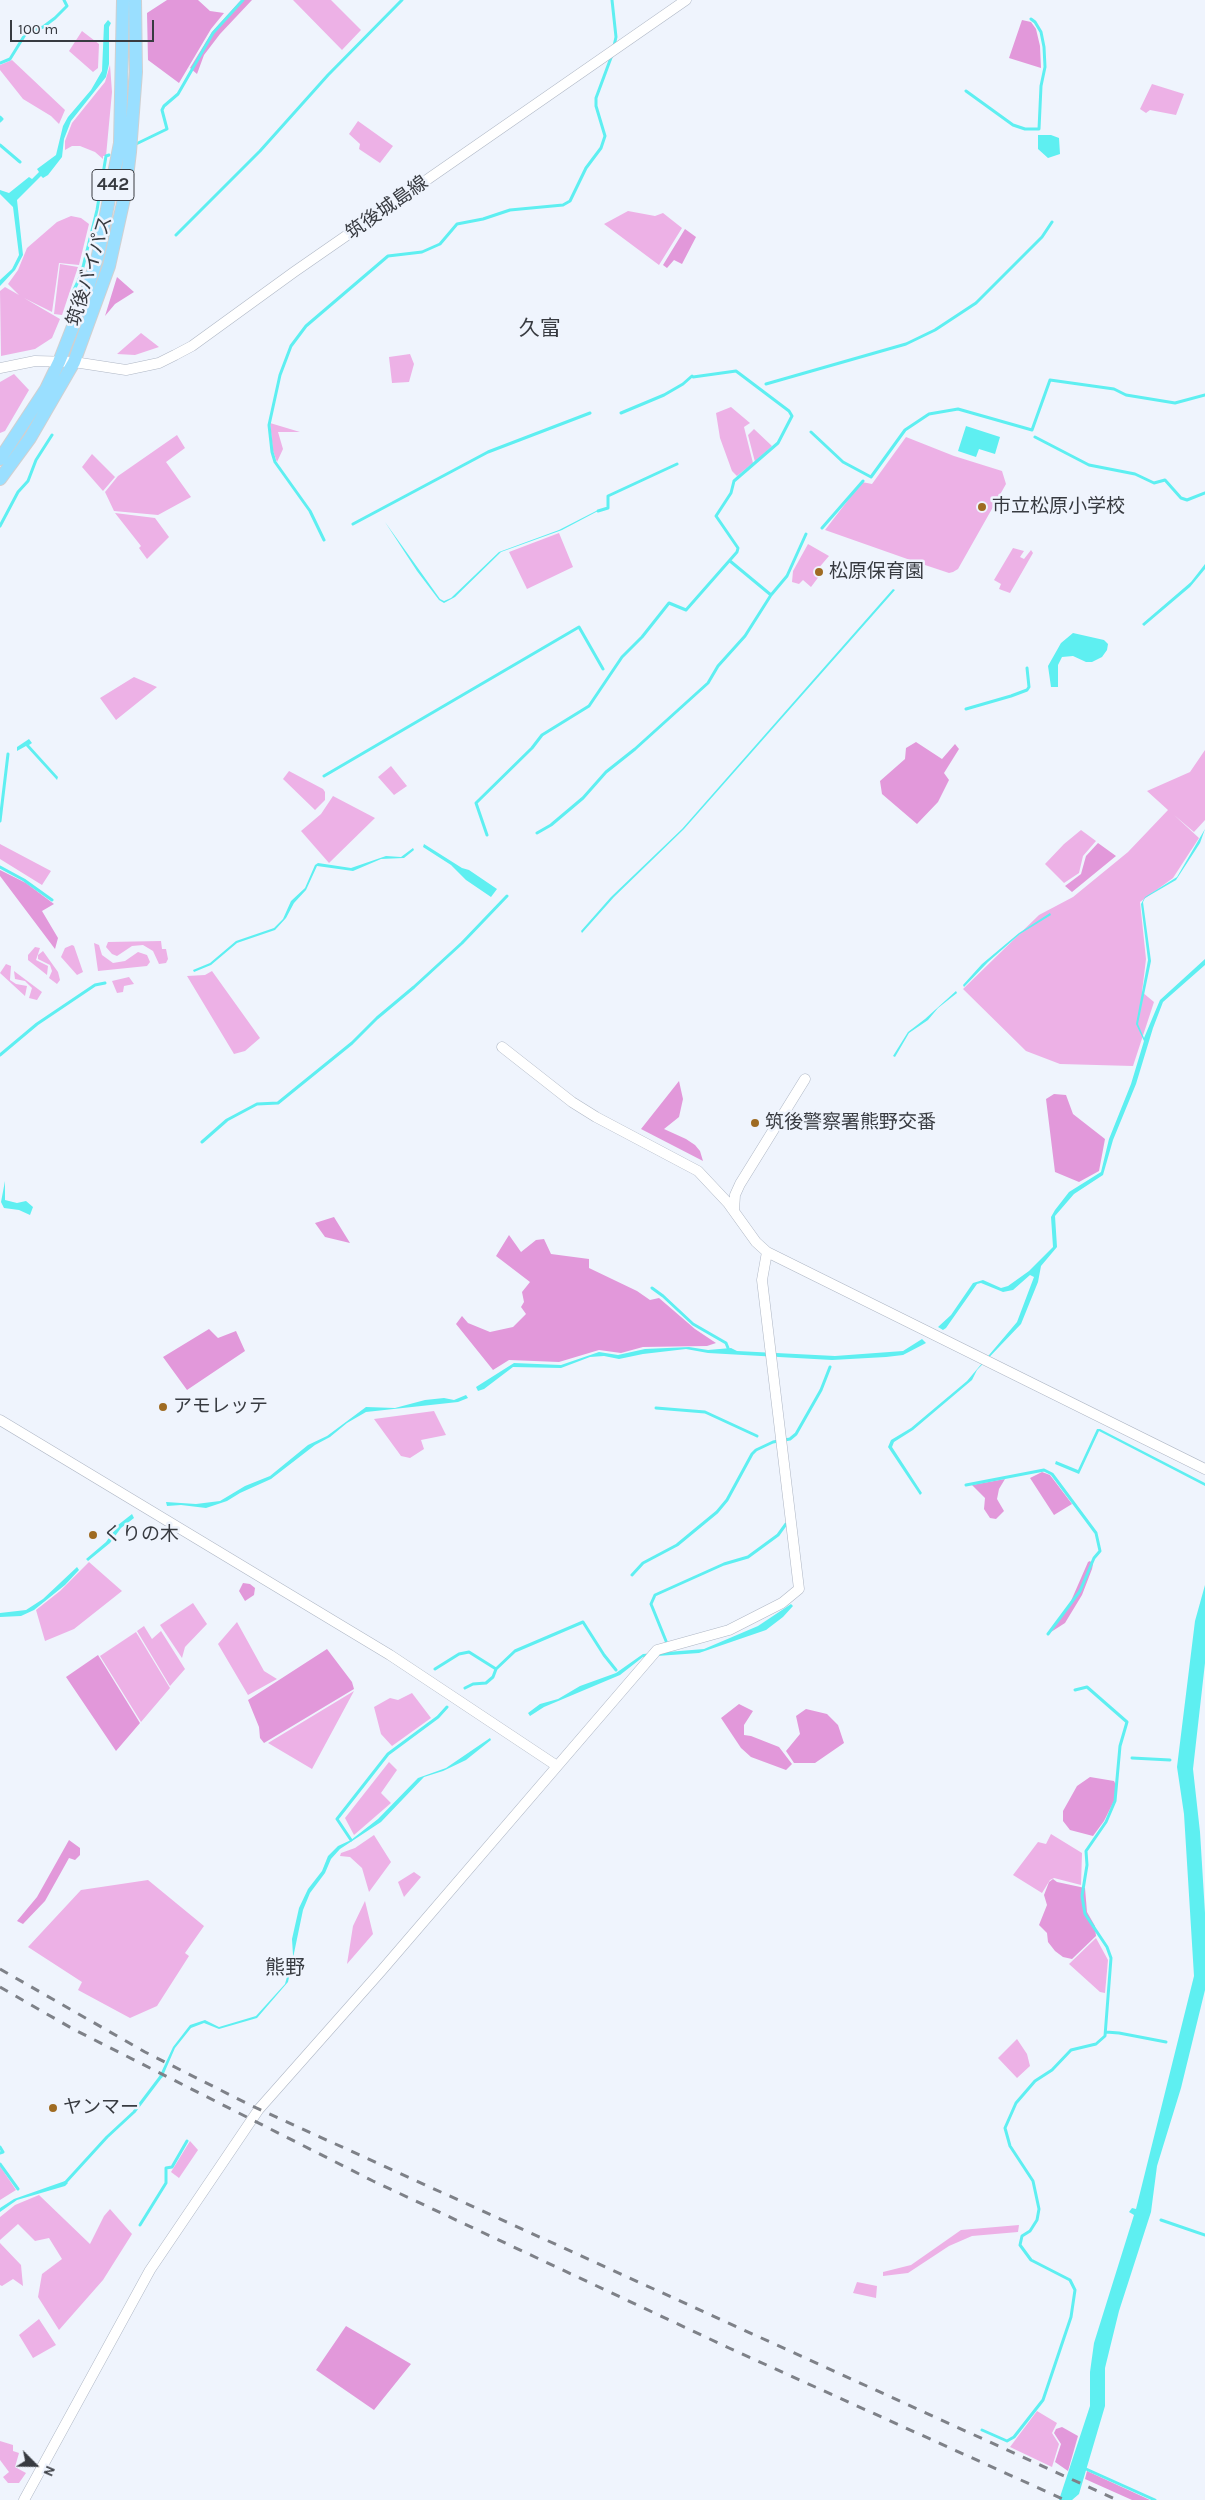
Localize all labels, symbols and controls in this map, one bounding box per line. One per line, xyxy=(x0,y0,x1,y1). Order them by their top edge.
scale bar xyxy=(12,10,156,42)
text: 100 m xyxy=(18,20,58,38)
road number: 442 xyxy=(92,170,134,200)
street label: 筑後城島線 xyxy=(342,171,432,245)
street label: 筑後バイパス xyxy=(62,213,118,329)
district label: 久富 xyxy=(519,316,561,342)
place label: 市立松原小学校 xyxy=(992,496,1125,518)
marker: 市立松原小学校 xyxy=(976,501,988,513)
place label: 松原保育園 xyxy=(829,561,924,583)
marker: 松原保育園 xyxy=(813,566,825,578)
place label: 筑後警察署熊野交番 xyxy=(765,1112,936,1134)
marker: 筑後警察署熊野交番 xyxy=(749,1117,761,1129)
place label: アモレッテ xyxy=(173,1396,268,1418)
marker: アモレッテ xyxy=(157,1401,169,1413)
place label: くりの木 xyxy=(103,1524,179,1546)
marker: くりの木 xyxy=(87,1529,99,1541)
district label: 熊野 xyxy=(265,1956,305,1980)
place label: ヤンマー xyxy=(63,2097,139,2119)
marker: ヤンマー xyxy=(47,2102,59,2114)
north arrow xyxy=(10,2440,60,2490)
text: N xyxy=(39,2463,59,2479)

